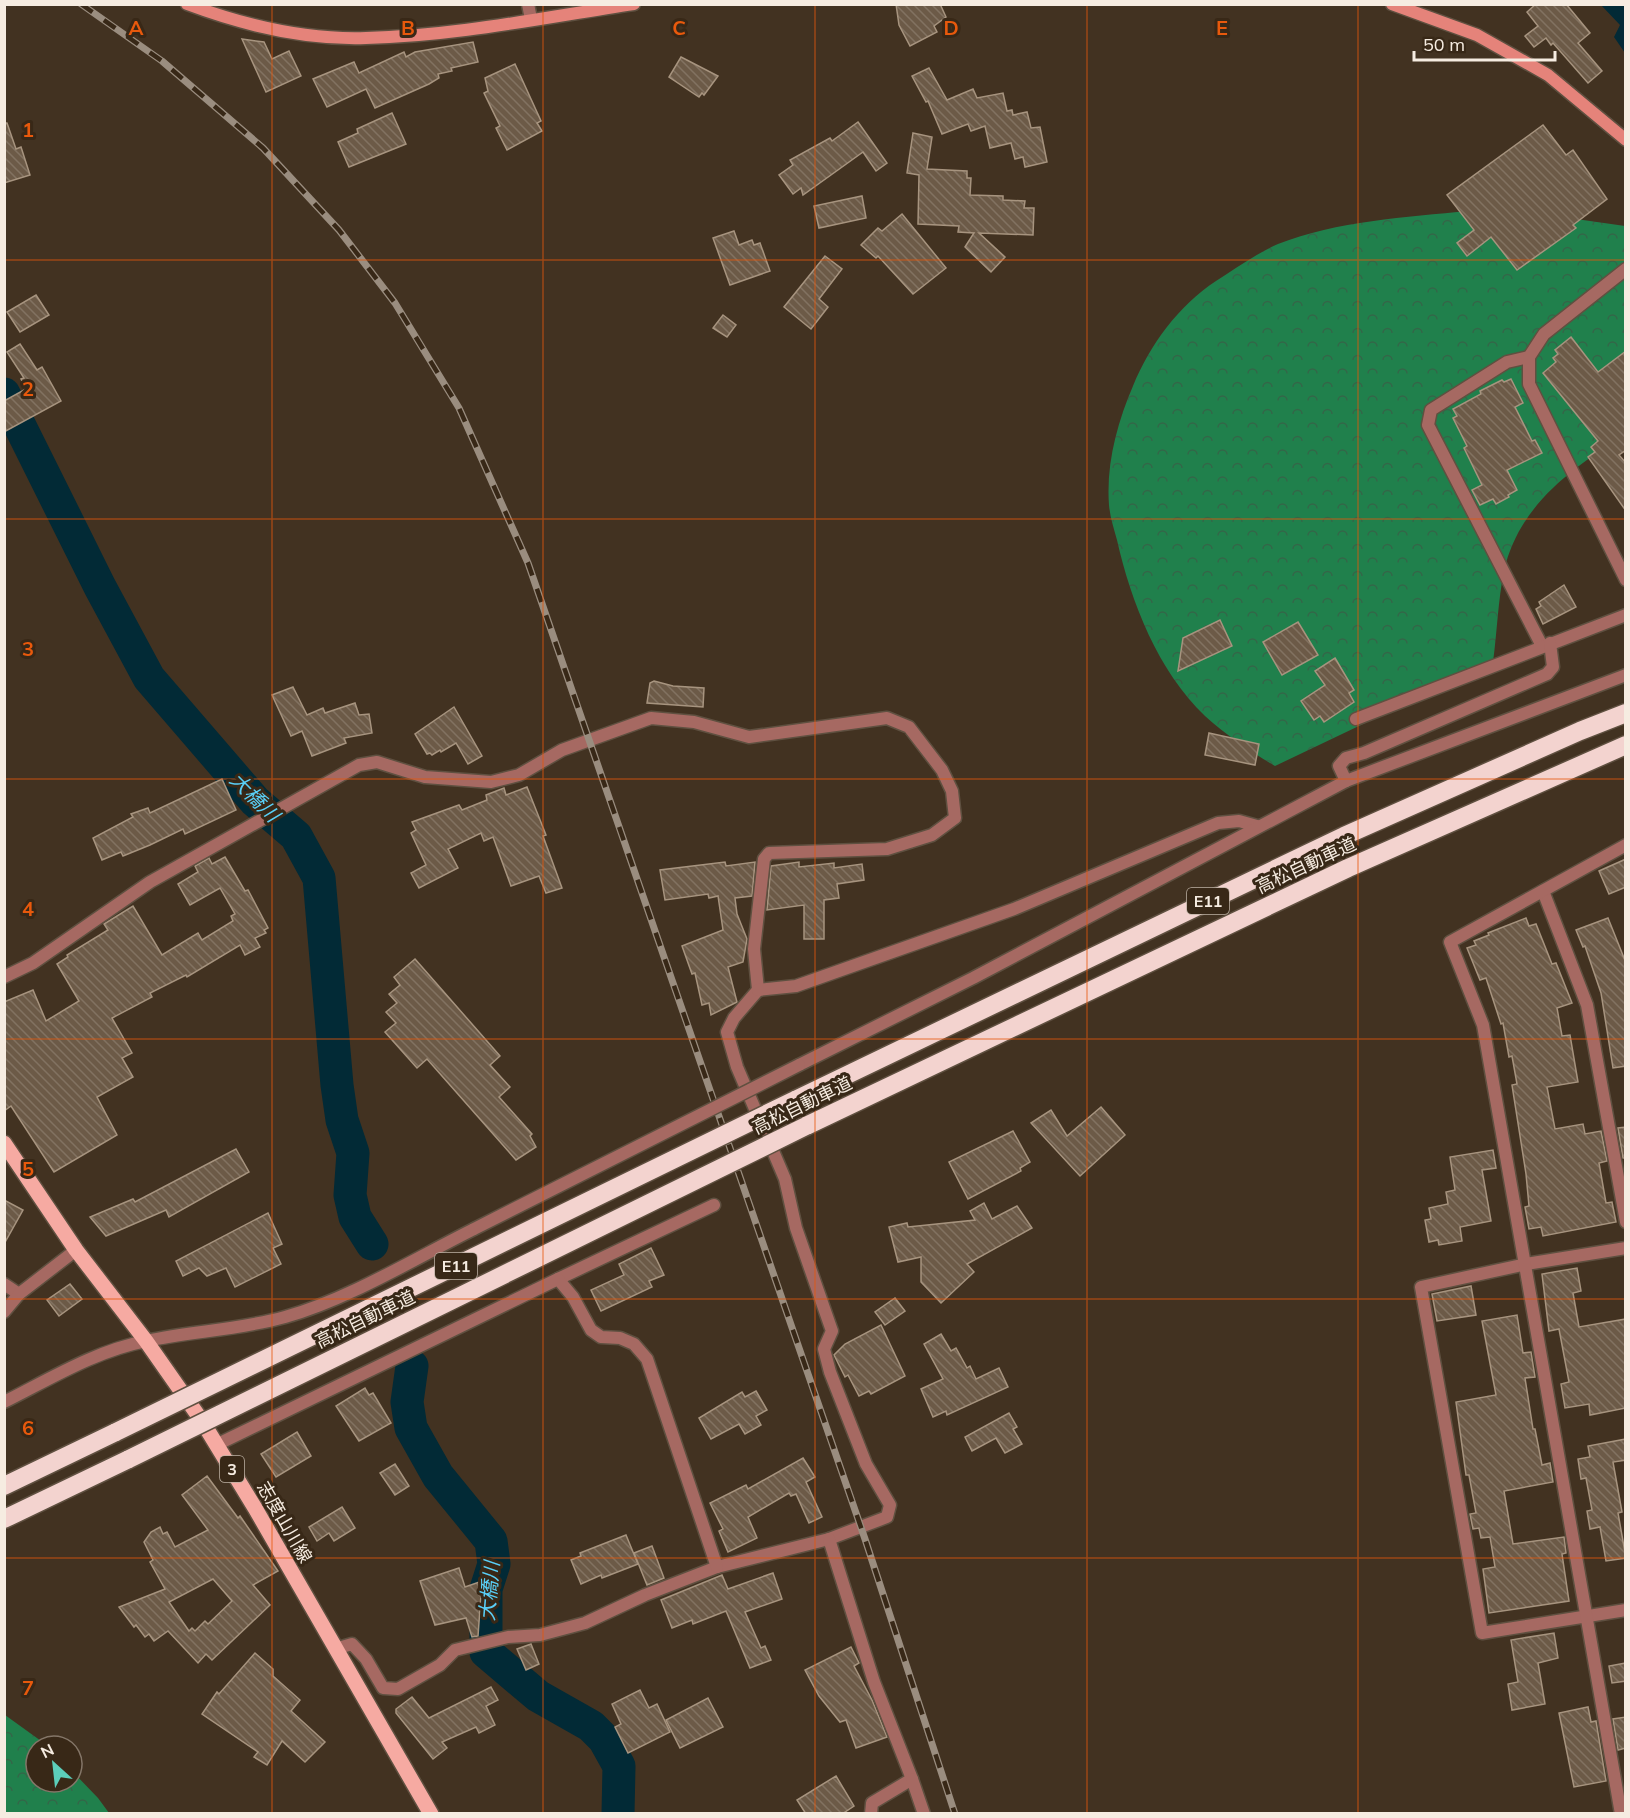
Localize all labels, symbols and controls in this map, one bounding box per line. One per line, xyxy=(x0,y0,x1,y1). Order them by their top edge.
text: A xyxy=(129,15,144,40)
text: B xyxy=(401,15,415,40)
text: C xyxy=(672,15,686,40)
text: D xyxy=(943,15,959,40)
text: E xyxy=(1216,15,1228,40)
scale bar xyxy=(1414,24,1555,62)
text: 50 m xyxy=(1423,33,1465,56)
text: 1 xyxy=(22,117,34,142)
text: 2 xyxy=(22,376,34,401)
text: 3 xyxy=(22,636,34,661)
water label: 大橋川 xyxy=(225,767,286,828)
street label: 高松自動車道 xyxy=(1252,832,1360,898)
road number: E11 xyxy=(1187,888,1229,914)
text: 4 xyxy=(22,896,34,921)
street label: 高松自動車道 xyxy=(748,1071,856,1139)
text: 5 xyxy=(22,1156,34,1181)
road number: E11 xyxy=(435,1253,477,1279)
street label: 高松自動車道 xyxy=(311,1285,419,1353)
text: 6 xyxy=(22,1415,34,1440)
road number: 3 xyxy=(220,1456,244,1482)
street label: 志度山川線 xyxy=(253,1477,317,1567)
water label: 大橋川 xyxy=(474,1558,504,1622)
text: 7 xyxy=(22,1675,34,1700)
north arrow xyxy=(24,1734,84,1794)
text: N xyxy=(37,1739,57,1762)

